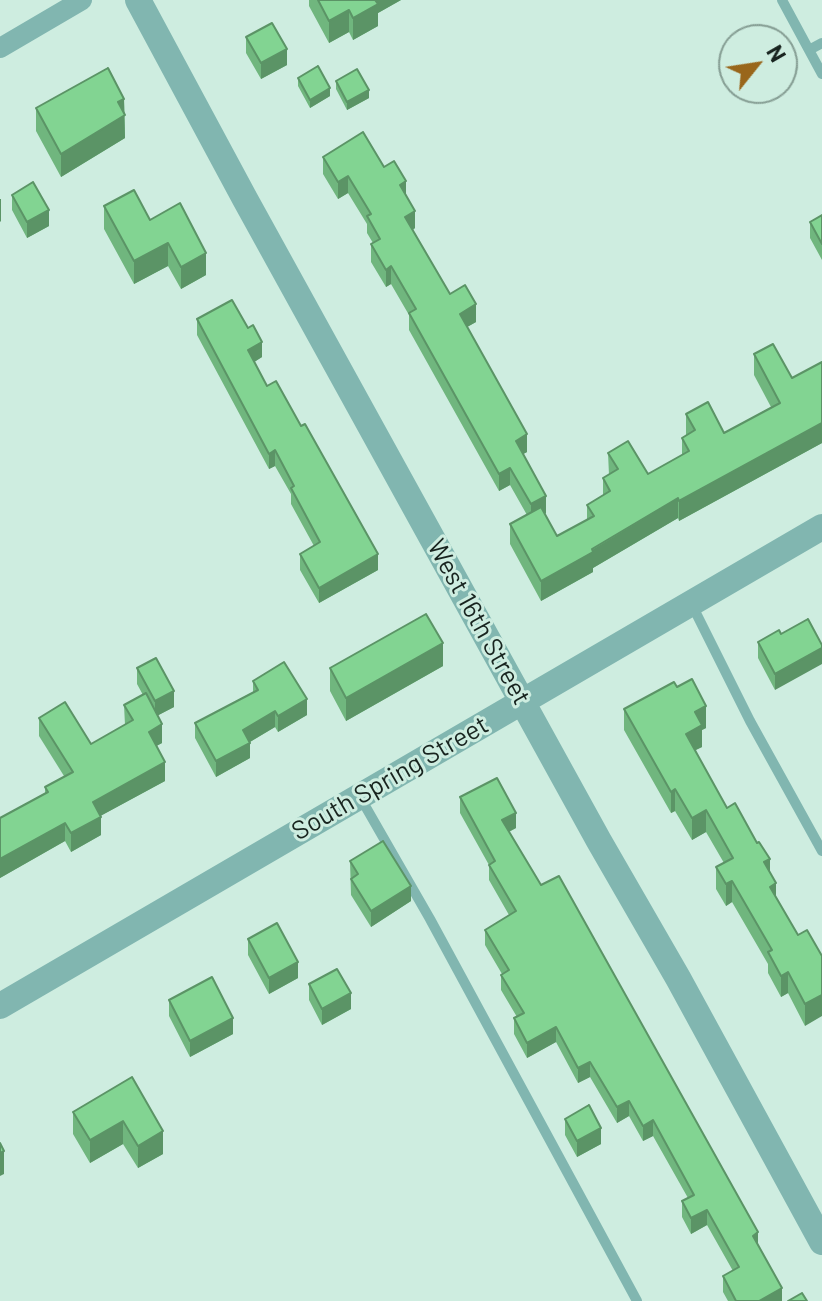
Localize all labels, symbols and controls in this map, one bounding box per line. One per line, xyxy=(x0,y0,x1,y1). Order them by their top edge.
north arrow xyxy=(718,24,798,104)
text: N xyxy=(762,40,792,66)
street label: West 16th Street xyxy=(421,534,537,710)
street label: South Spring Street xyxy=(286,709,494,847)

